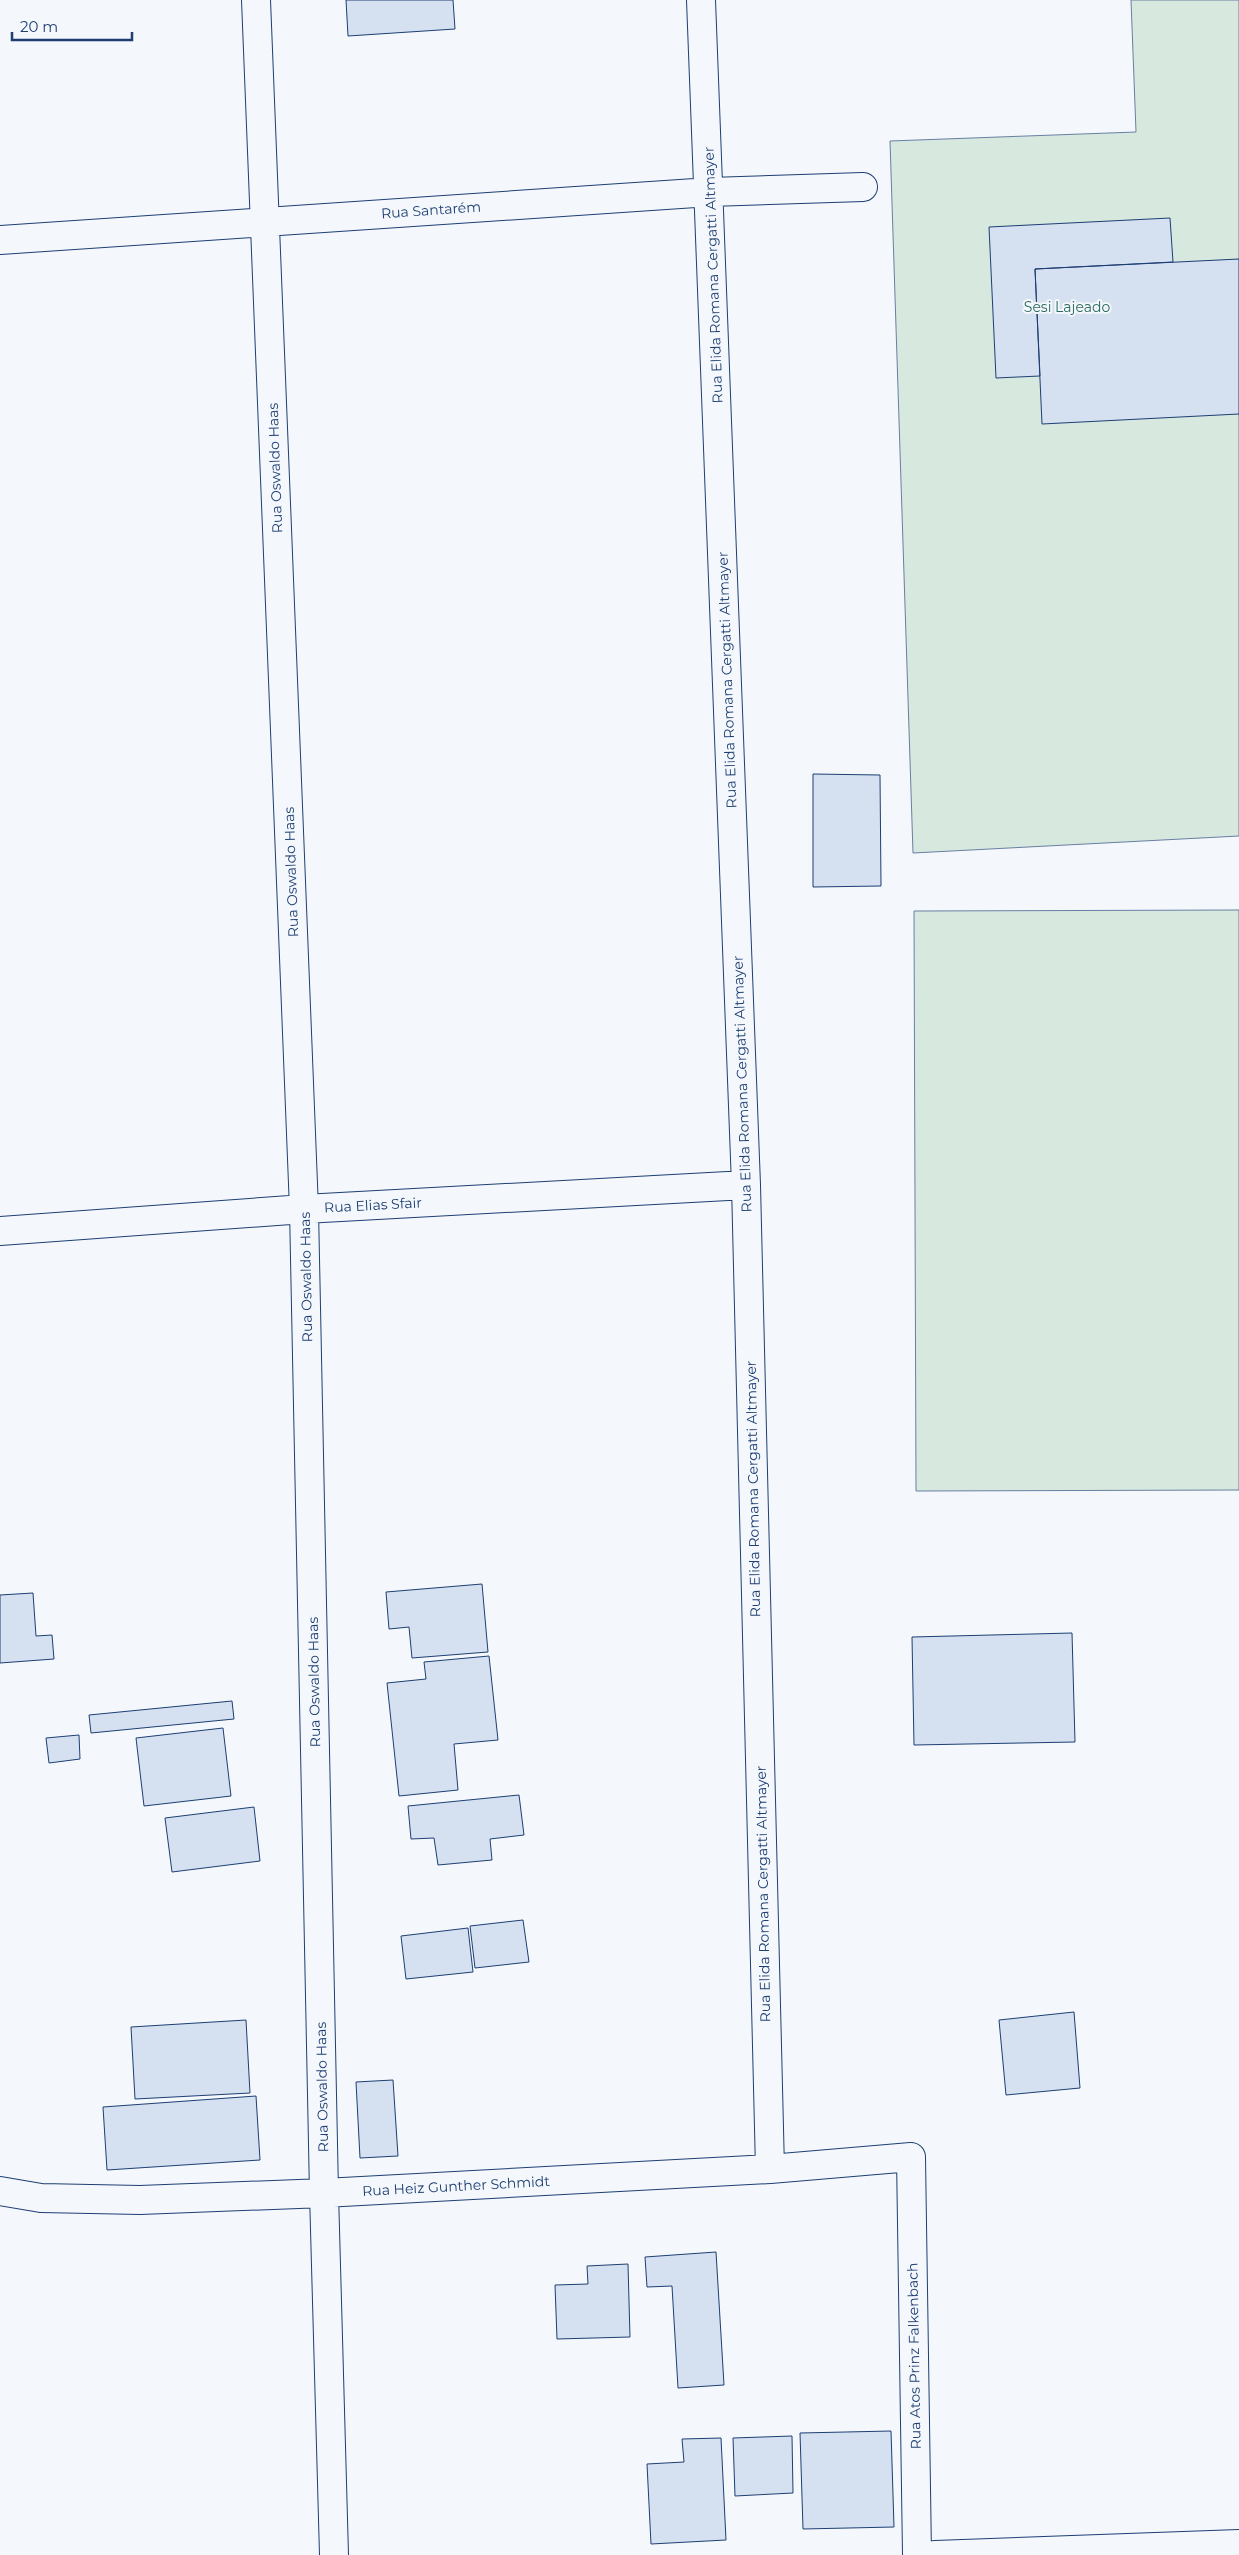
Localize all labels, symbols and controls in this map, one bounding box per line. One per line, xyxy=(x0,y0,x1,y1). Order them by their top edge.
scale bar xyxy=(12,10,132,42)
text: 20 m xyxy=(20,17,58,36)
street label: Rua Elida Romana Cergatti Altmayer xyxy=(700,146,726,404)
street label: Rua Santarém xyxy=(380,198,482,222)
park label: Sesi Lajeado xyxy=(1024,298,1110,316)
street label: Rua Oswaldo Haas xyxy=(264,402,286,534)
street label: Rua Elida Romana Cergatti Altmayer xyxy=(714,551,740,809)
street label: Rua Oswaldo Haas xyxy=(280,806,302,938)
street label: Rua Elida Romana Cergatti Altmayer xyxy=(729,955,755,1213)
street label: Rua Elias Sfair xyxy=(324,1193,423,1217)
street label: Rua Oswaldo Haas xyxy=(296,1211,316,1342)
street label: Rua Elida Romana Cergatti Altmayer xyxy=(742,1360,764,1618)
street label: Rua Oswaldo Haas xyxy=(304,1616,324,1747)
street label: Rua Elida Romana Cergatti Altmayer xyxy=(752,1765,774,2023)
street label: Rua Oswaldo Haas xyxy=(312,2021,332,2152)
street label: Rua Heiz Gunther Schmidt xyxy=(362,2172,551,2200)
street label: Rua Atos Prinz Falkenbach xyxy=(903,2262,925,2450)

